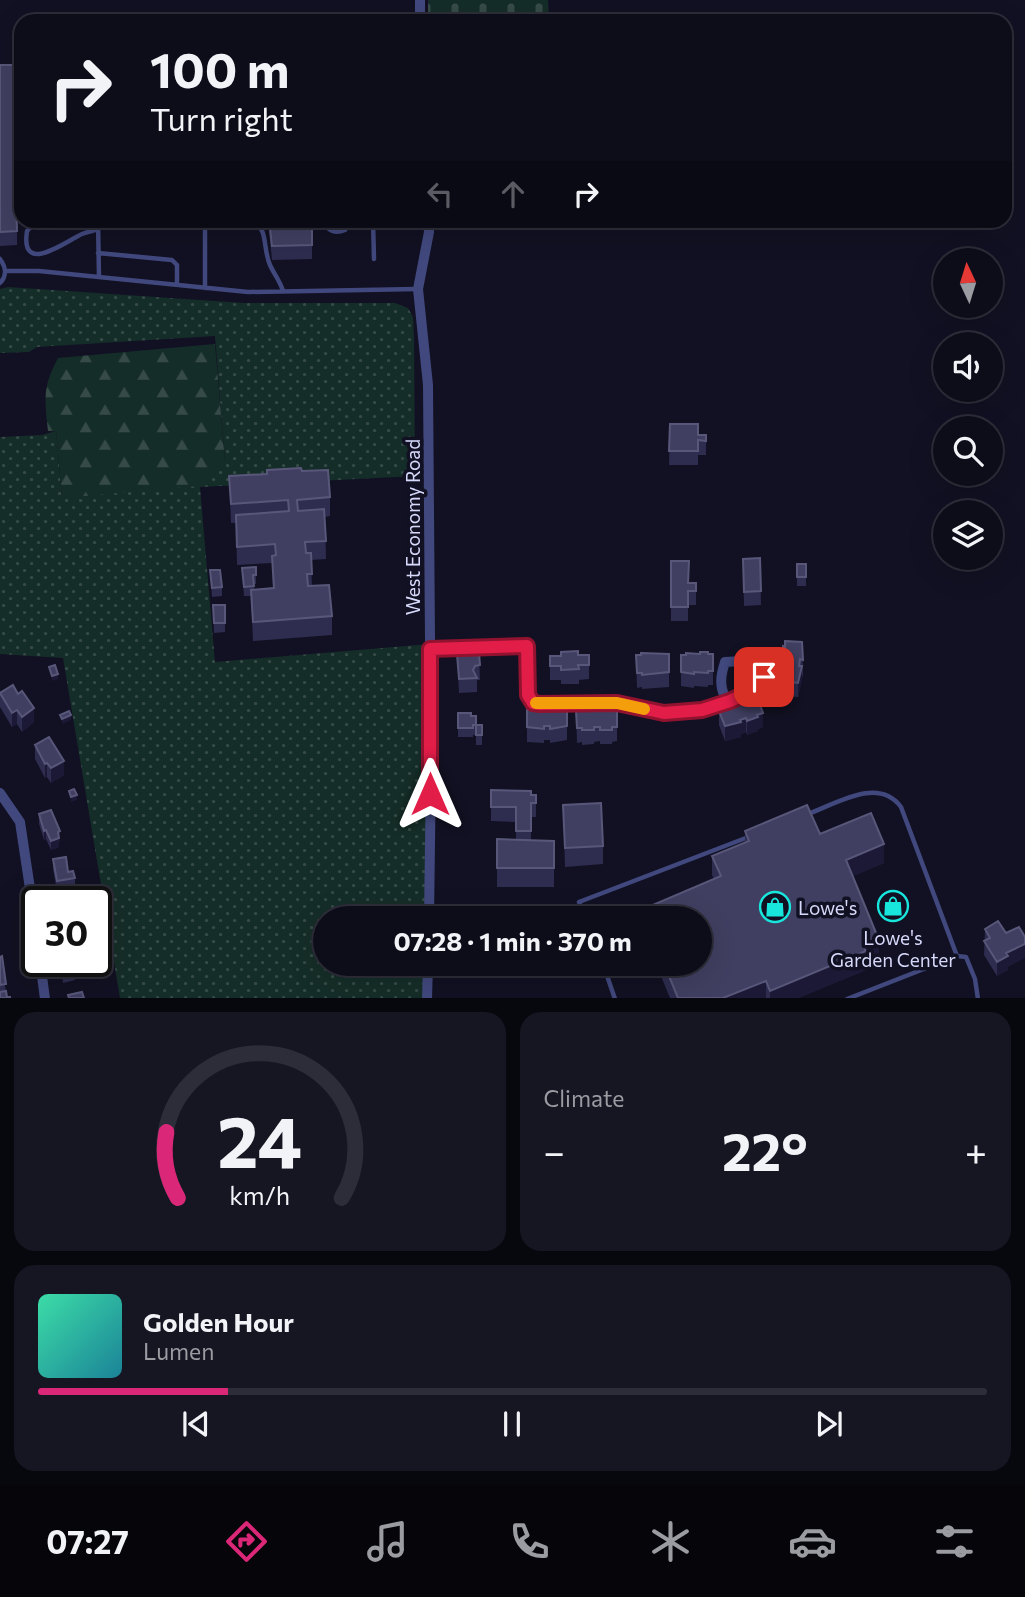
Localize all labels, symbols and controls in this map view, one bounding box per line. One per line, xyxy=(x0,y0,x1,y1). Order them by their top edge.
text: 100 m xyxy=(150,38,289,98)
icon: right xyxy=(35,42,126,133)
text: Turn right xyxy=(150,98,293,138)
icon: left xyxy=(421,175,459,213)
icon: ahead xyxy=(494,175,532,213)
icon: right xyxy=(567,175,605,213)
north arrow xyxy=(933,248,1003,318)
map controls xyxy=(933,248,1003,570)
button: sound xyxy=(933,332,1003,402)
button: search xyxy=(933,416,1003,486)
street label: West Economy Road xyxy=(401,439,424,615)
button: layers xyxy=(933,500,1003,570)
pin xyxy=(734,647,794,707)
icon: arrive xyxy=(745,658,783,696)
position arrow xyxy=(393,757,467,831)
speed limit sign: 30 xyxy=(21,886,112,977)
shop icon: Lowe's Garden Center xyxy=(876,889,910,923)
shop icon: Lowe's xyxy=(758,890,792,924)
place label: Lowe's xyxy=(798,896,857,919)
text: 07:28 · 1 min · 370 m xyxy=(393,925,632,956)
place label: Lowe's Garden Center xyxy=(830,926,956,971)
text: Climate xyxy=(544,1084,625,1112)
text: 24 xyxy=(217,1094,302,1183)
text: 22° xyxy=(722,1118,808,1182)
text: − xyxy=(544,1127,565,1174)
text: + xyxy=(965,1127,987,1174)
text: km/h xyxy=(229,1179,290,1209)
text: Golden Hour xyxy=(143,1306,294,1337)
text: Lumen xyxy=(143,1337,214,1365)
icon: previous xyxy=(177,1405,215,1443)
icon: pause xyxy=(493,1405,531,1443)
icon: next xyxy=(810,1405,848,1443)
icon: directions xyxy=(222,1517,271,1566)
icon: music xyxy=(363,1517,412,1566)
icon: phone xyxy=(505,1517,554,1566)
icon: climate xyxy=(646,1517,695,1566)
icon: car xyxy=(788,1517,837,1566)
icon: filters xyxy=(930,1517,979,1566)
text: 07:27 xyxy=(46,1521,129,1561)

